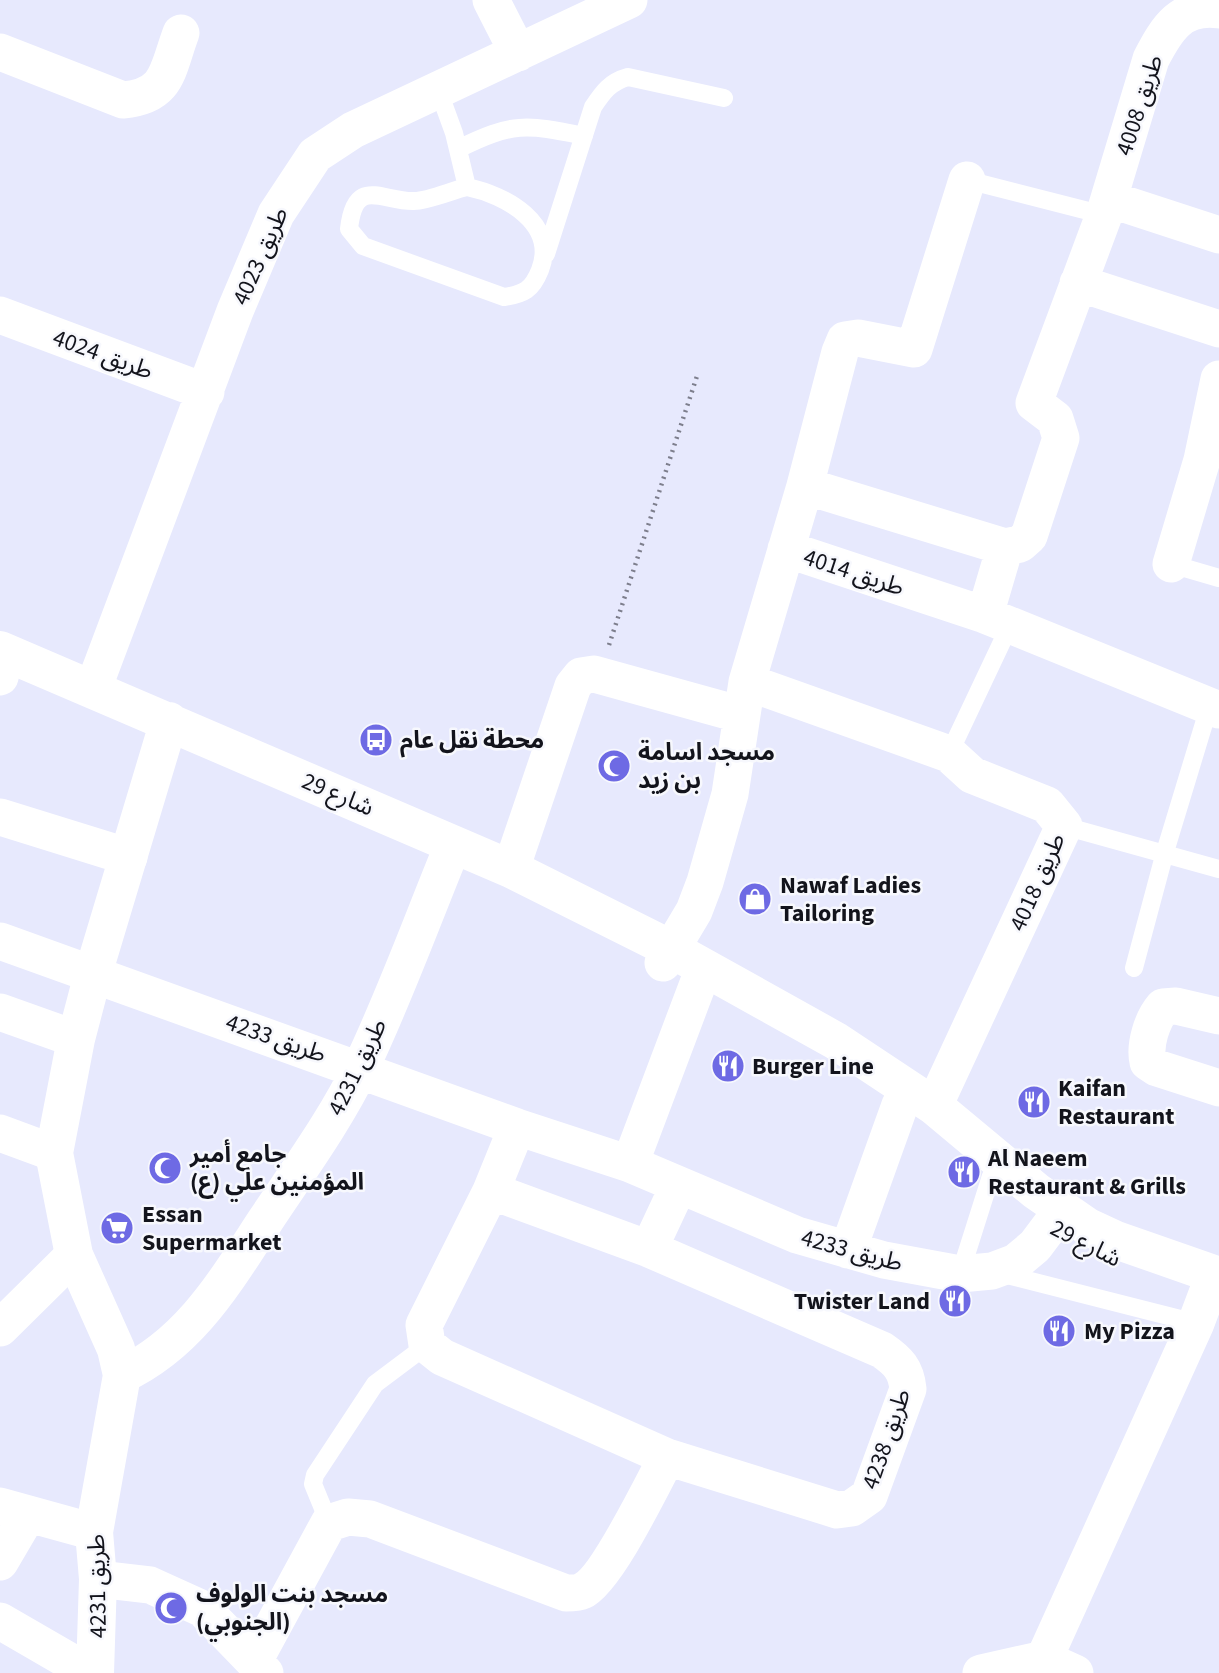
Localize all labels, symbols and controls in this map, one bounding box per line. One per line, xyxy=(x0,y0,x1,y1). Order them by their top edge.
street label: طريق 4008 xyxy=(1107,50,1172,160)
street label: طريق 4023 xyxy=(223,202,298,311)
street label: طريق 4024 xyxy=(48,320,158,389)
street label: طريق 4014 xyxy=(799,540,909,605)
bus stop icon: محطة نقل عام xyxy=(357,721,395,759)
place label: محطة نقل عام xyxy=(400,723,544,758)
place label: مسجد اسامة بن زيد xyxy=(638,735,775,798)
mosque icon: مسجد اسامة بن زيد xyxy=(595,747,633,785)
street label: شارع 29 xyxy=(296,764,379,825)
street label: طريق 4018 xyxy=(1000,828,1075,937)
place label: Nawaf Ladies Tailoring xyxy=(780,868,921,931)
shop icon: Nawaf Ladies Tailoring xyxy=(736,880,774,918)
street label: طريق 4233 xyxy=(221,1005,331,1072)
street label: طريق 4231 xyxy=(319,1013,396,1122)
restaurant icon: Burger Line xyxy=(709,1047,747,1085)
place label: Burger Line xyxy=(752,1049,874,1084)
place label: Kaifan Restaurant xyxy=(1058,1071,1174,1134)
restaurant icon: Kaifan Restaurant xyxy=(1015,1083,1053,1121)
place label: جامع أمير المؤمنين علي (ع) xyxy=(189,1137,364,1202)
place label: Al Naeem Restaurant & Grills xyxy=(987,1141,1186,1204)
mosque icon: جامع أمير المؤمنين علي (ع) xyxy=(146,1149,184,1187)
restaurant icon: Al Naeem Restaurant & Grills xyxy=(945,1153,983,1191)
place label: Essan Supermarket xyxy=(142,1197,281,1260)
supermarket icon: Essan Supermarket xyxy=(98,1209,136,1247)
street label: شارع 29 xyxy=(1044,1211,1127,1276)
street label: طريق 4233 xyxy=(797,1220,907,1281)
restaurant icon: Twister Land xyxy=(936,1282,974,1320)
place label: Twister Land xyxy=(794,1284,930,1319)
restaurant icon: My Pizza xyxy=(1040,1312,1078,1350)
place label: My Pizza xyxy=(1084,1314,1175,1349)
street label: طريق 4238 xyxy=(853,1384,920,1494)
street label: طريق 4231 xyxy=(79,1534,116,1638)
place label: مسجد بنت الولوف (الجنوبي) xyxy=(196,1577,388,1642)
mosque icon: مسجد بنت الولوف (الجنوبي) xyxy=(152,1589,190,1627)

